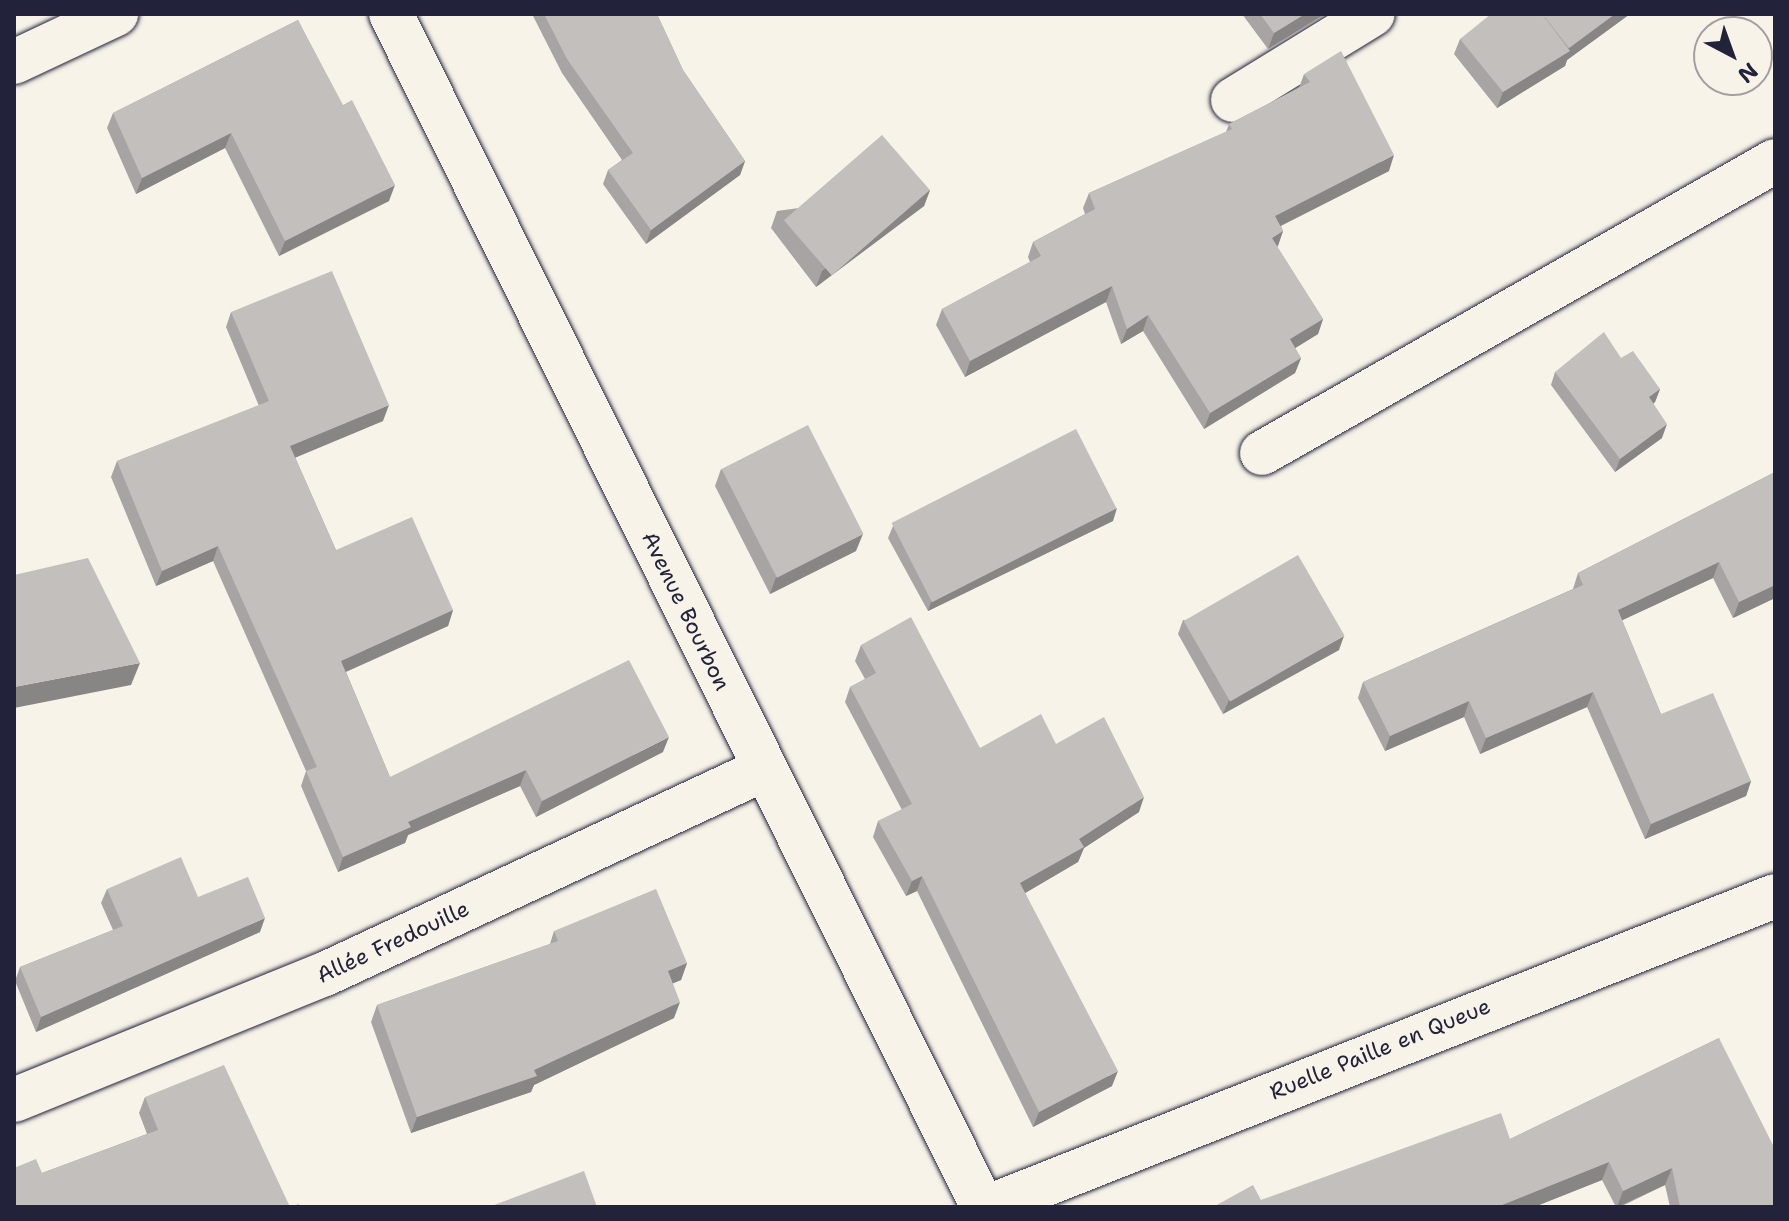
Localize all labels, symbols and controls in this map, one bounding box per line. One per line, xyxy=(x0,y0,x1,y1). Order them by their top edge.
north arrow xyxy=(1693,16,1773,96)
text: N xyxy=(1732,56,1764,90)
street label: Avenue Bourbon xyxy=(636,527,736,695)
street label: Allée Fredouille xyxy=(313,895,473,989)
street label: Ruelle Paille en Queue xyxy=(1266,993,1494,1105)

